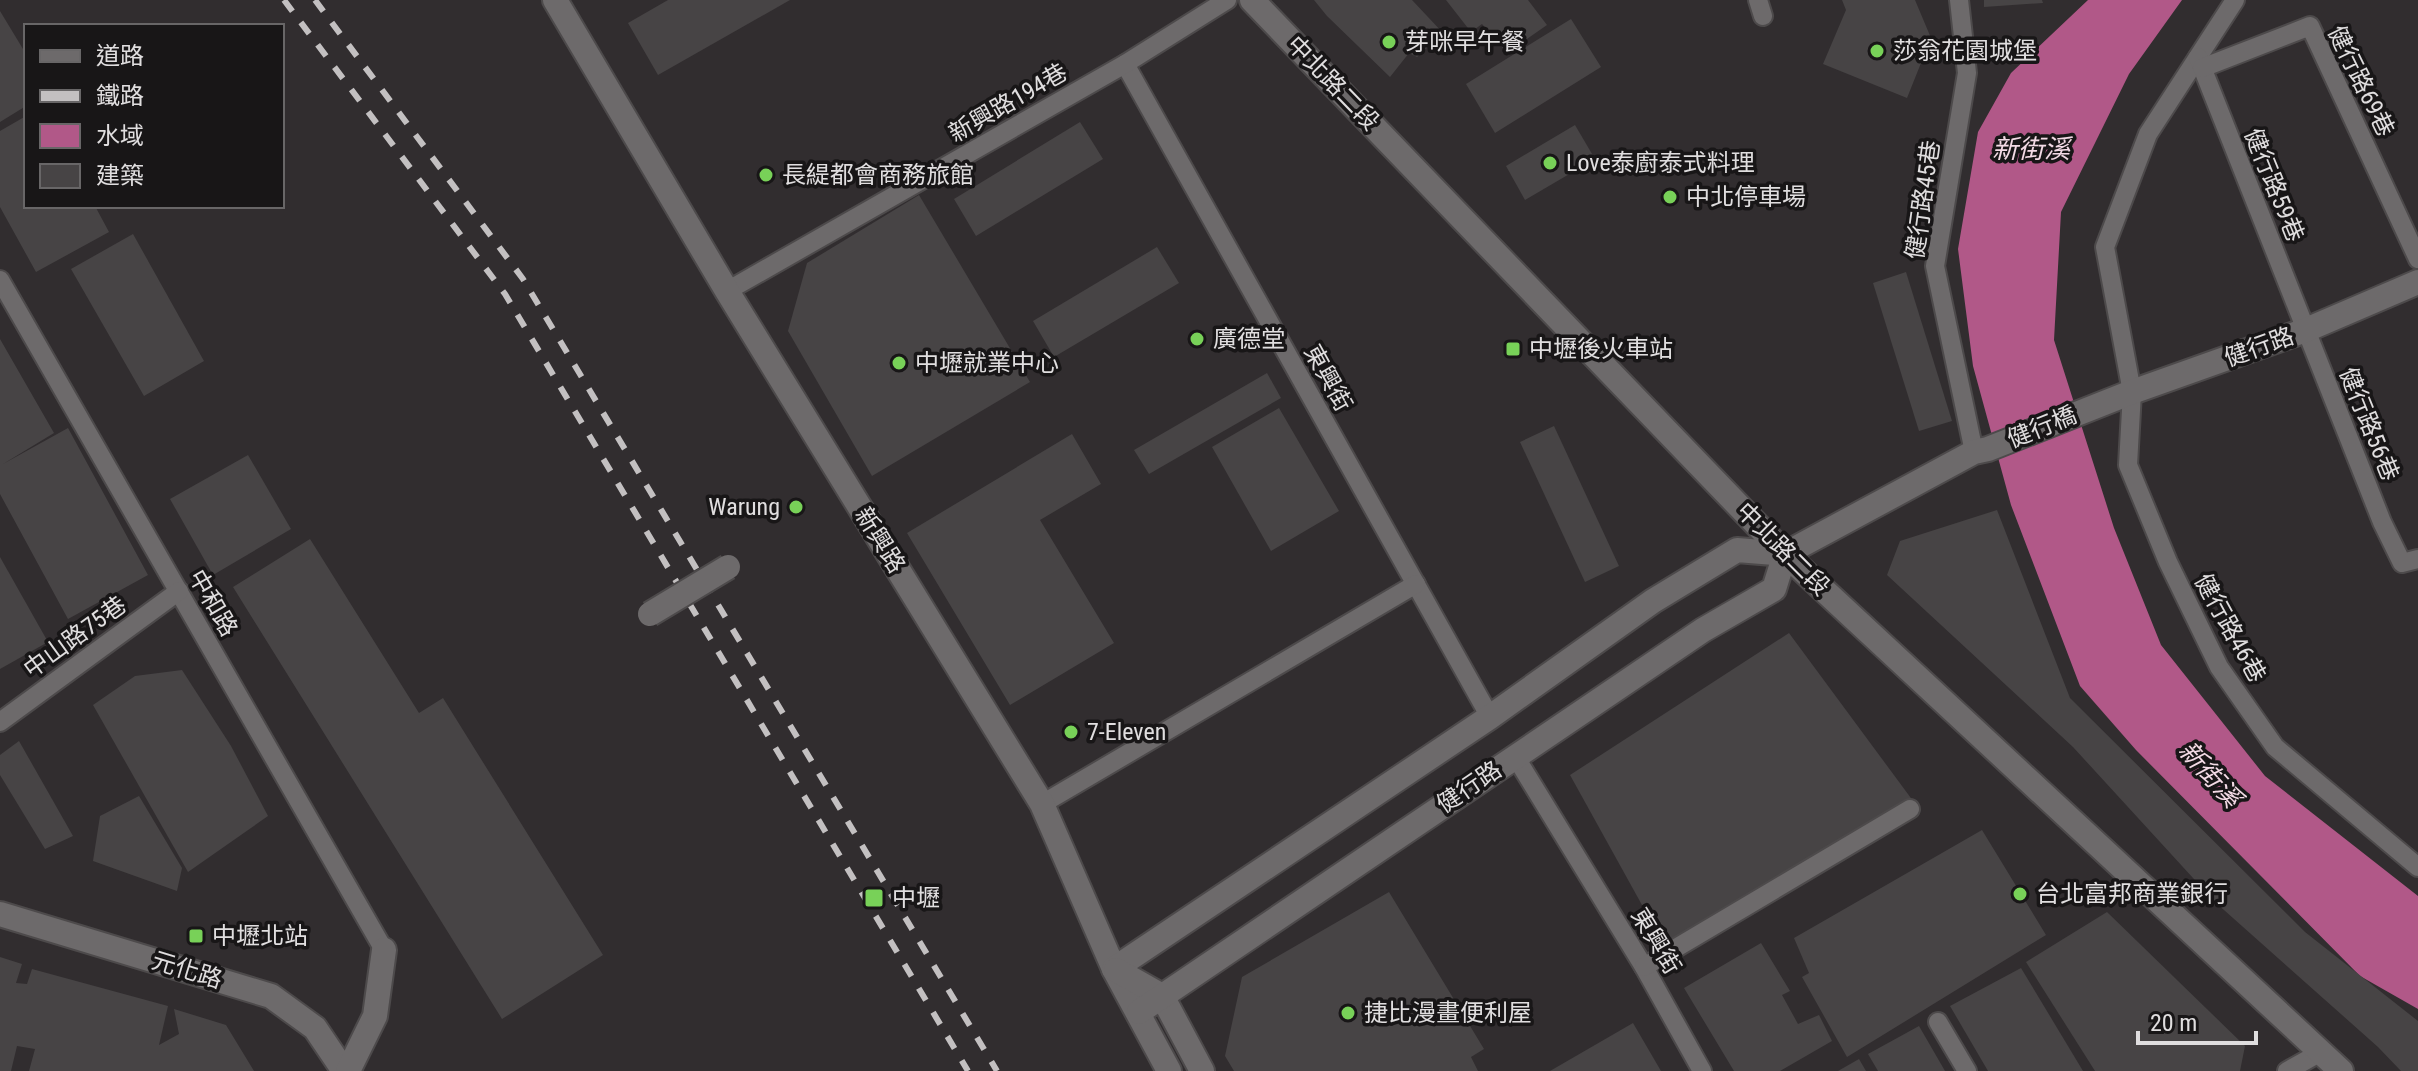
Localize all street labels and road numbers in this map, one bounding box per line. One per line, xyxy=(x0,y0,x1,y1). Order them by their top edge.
street label: 健行路69巷 xyxy=(2322,21,2400,141)
street label: 中北路二段 xyxy=(1281,30,1385,136)
street label: 新興路194巷 xyxy=(944,58,1072,148)
street label: 健行路59巷 xyxy=(2239,124,2309,246)
street label: 健行路45巷 xyxy=(1901,139,1945,261)
street label: 健行路 xyxy=(2220,322,2298,372)
street label: 東興街 xyxy=(1298,340,1358,416)
street label: 健行路56巷 xyxy=(2334,363,2404,485)
street label: 健行橋 xyxy=(2003,401,2081,453)
street label: 中北路二段 xyxy=(1731,497,1835,601)
street label: 新興路 xyxy=(849,502,911,578)
street label: 中和路 xyxy=(183,565,243,641)
street label: 健行路46巷 xyxy=(2189,569,2271,687)
street label: 中山路75巷 xyxy=(18,590,132,684)
street label: 健行路 xyxy=(1431,755,1507,819)
street label: 東興街 xyxy=(1625,903,1687,979)
street label: 元化路 xyxy=(148,946,226,994)

